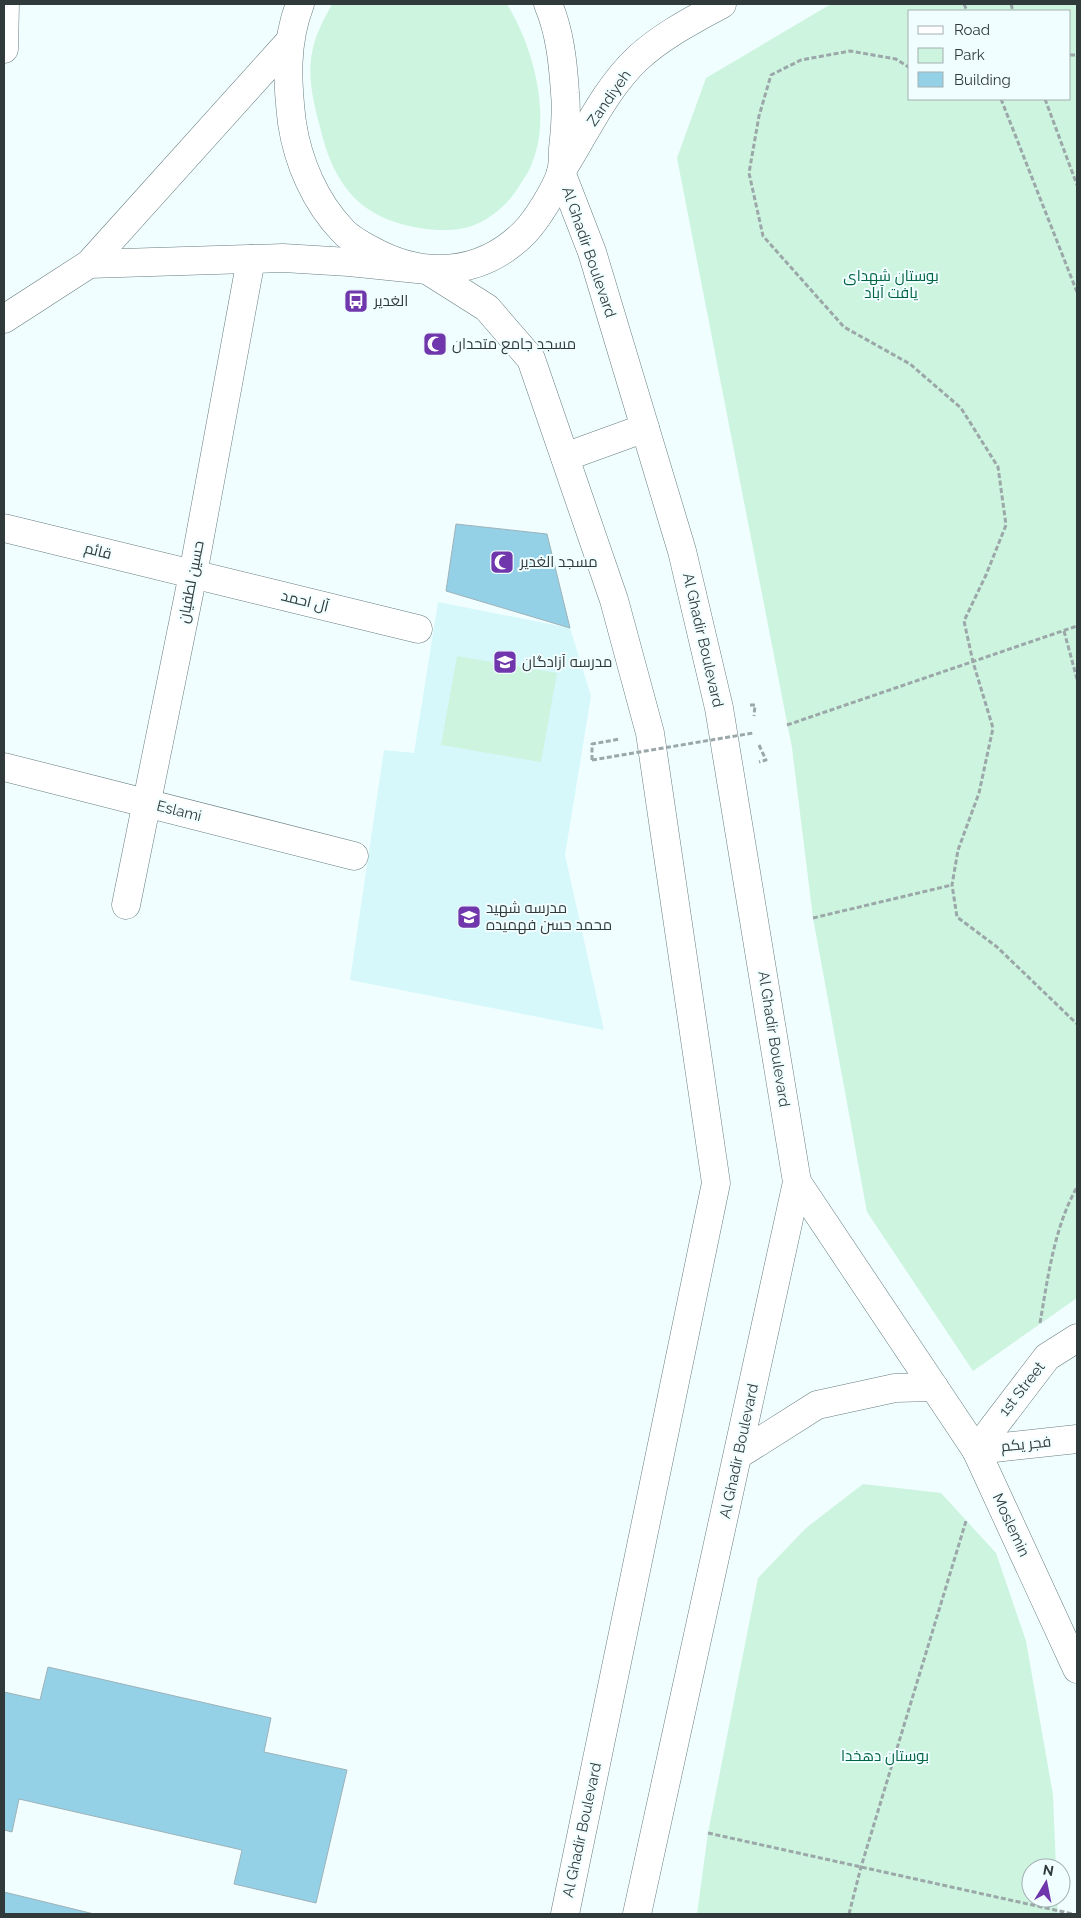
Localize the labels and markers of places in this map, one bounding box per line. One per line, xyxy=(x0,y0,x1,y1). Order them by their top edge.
bus stop icon: الغدیر xyxy=(343,288,369,314)
place label: الغدیر xyxy=(373,292,408,310)
mosque icon: مسجد جامع متحدان xyxy=(422,331,448,357)
place label: مسجد جامع متحدان xyxy=(452,335,576,355)
mosque icon: مسجد الغدیر xyxy=(489,549,515,575)
place label: مسجد الغدیر xyxy=(519,553,598,571)
school or university icon: مدرسه آزادگان xyxy=(492,649,518,675)
place label: مدرسه آزادگان xyxy=(522,653,612,672)
place label: مدرسه شهید محمد حسن فهمیده xyxy=(486,899,612,935)
school or university icon: مدرسه شهید محمد حسن فهمیده xyxy=(456,904,482,930)

